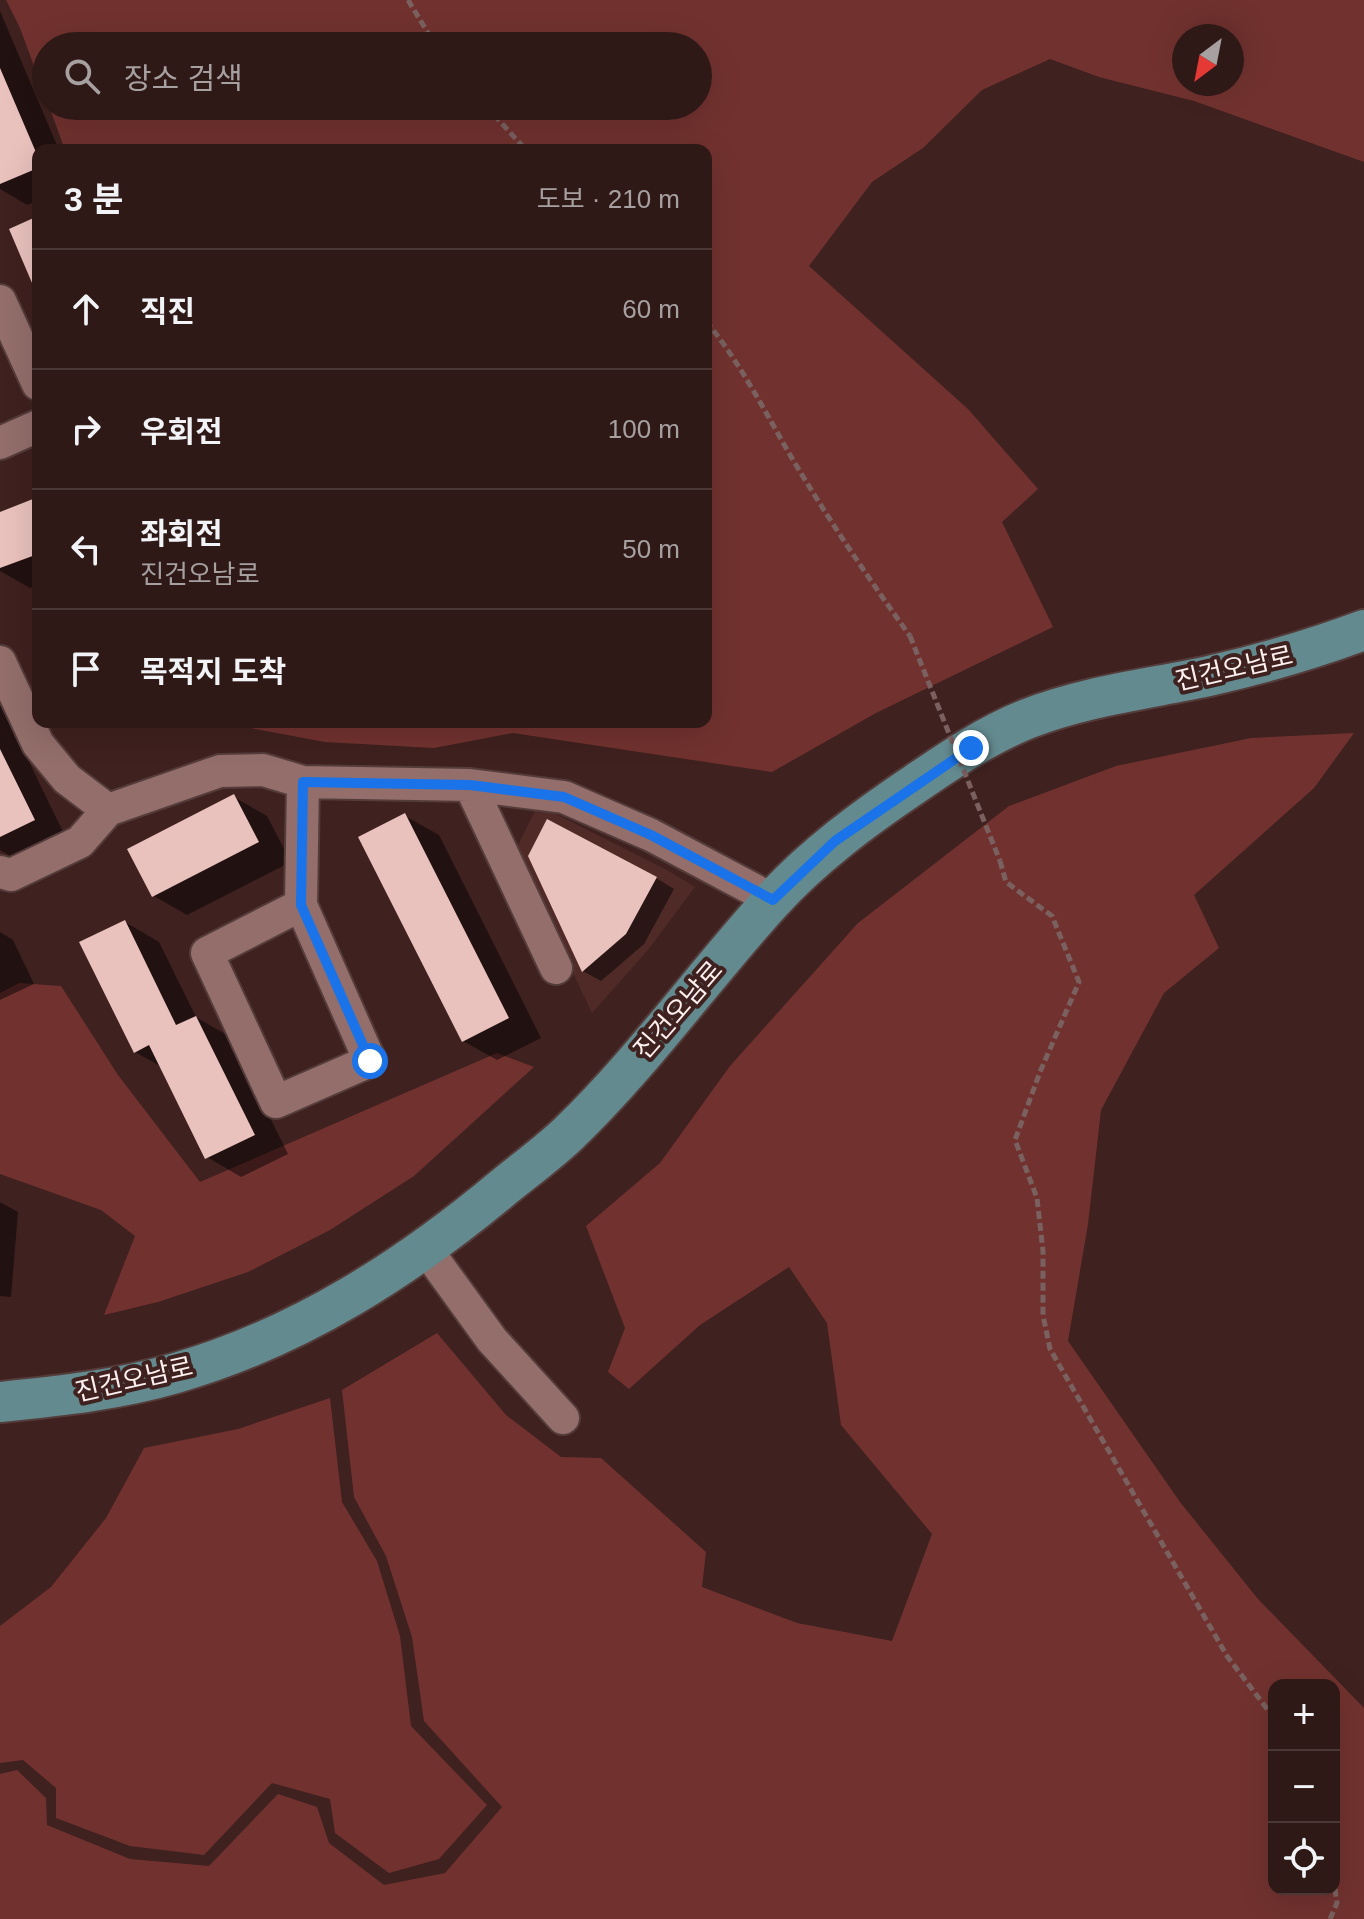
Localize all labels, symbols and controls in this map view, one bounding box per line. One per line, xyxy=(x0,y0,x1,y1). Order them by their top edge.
north arrow xyxy=(1172,24,1244,96)
search box xyxy=(32,32,712,120)
icon: search xyxy=(60,54,104,98)
text: 장소 검색 xyxy=(124,62,243,95)
text: 3 분 xyxy=(64,180,124,218)
text: 도보 · 210 m xyxy=(537,184,680,214)
icon: ahead xyxy=(64,287,108,331)
text: 60 m xyxy=(622,294,680,324)
text: 직진 xyxy=(140,295,195,328)
icon: right xyxy=(64,407,108,451)
text: 100 m xyxy=(608,414,680,444)
text: 우회전 xyxy=(140,415,223,448)
text: 좌회전 xyxy=(140,517,223,550)
icon: left xyxy=(64,527,108,571)
text: 50 m xyxy=(622,534,680,564)
text: 진건오남로 xyxy=(140,559,260,589)
street label: 진건오남로 xyxy=(1172,640,1296,696)
icon: arrive xyxy=(64,647,108,691)
text: 목적지 도착 xyxy=(140,655,286,688)
route end xyxy=(953,730,989,766)
street label: 진건오남로 xyxy=(627,955,729,1065)
route start xyxy=(352,1043,388,1079)
street label: 진건오남로 xyxy=(72,1351,196,1407)
map controls xyxy=(1268,1679,1340,1895)
button: + xyxy=(1268,1679,1340,1751)
button: − xyxy=(1268,1751,1340,1823)
button: locate xyxy=(1268,1823,1340,1895)

